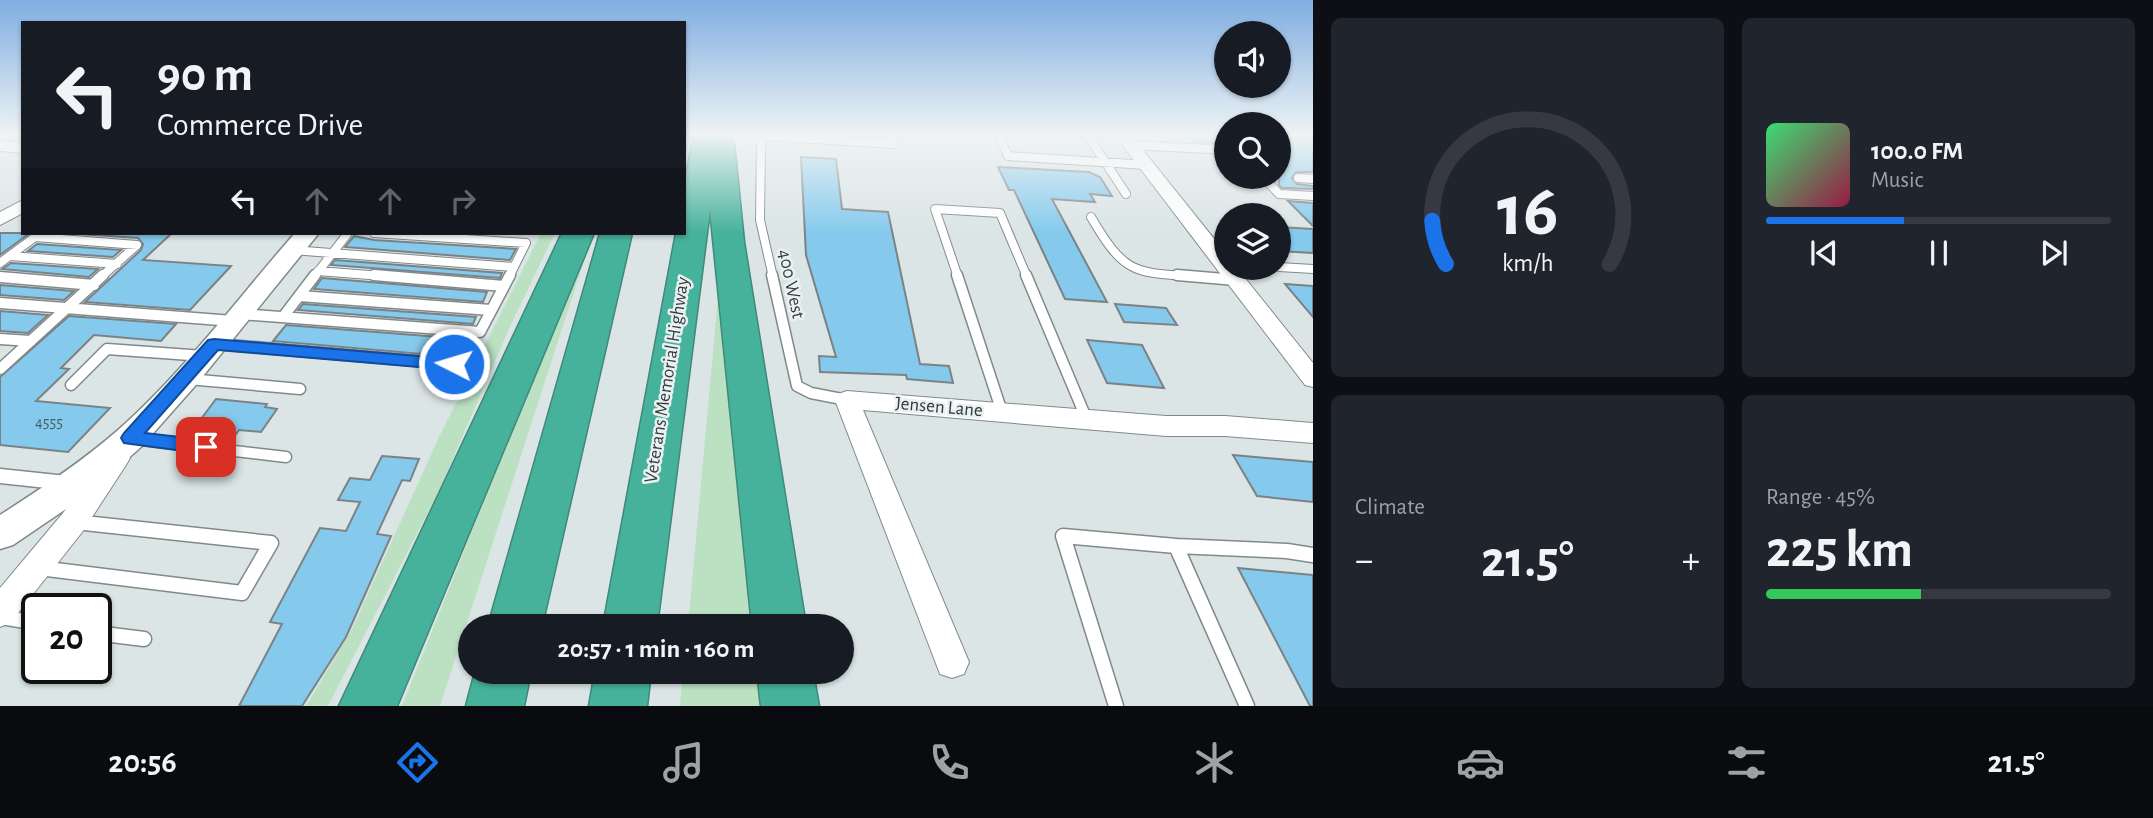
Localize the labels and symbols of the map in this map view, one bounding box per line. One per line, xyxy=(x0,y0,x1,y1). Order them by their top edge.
street label: 400 West xyxy=(774,248,808,320)
street label: Veterans Memorial Highway xyxy=(641,276,693,484)
position arrow xyxy=(417,327,491,401)
street label: Jensen Lane xyxy=(894,394,984,420)
house number: 4555 xyxy=(35,414,63,430)
pin xyxy=(176,417,236,477)
speed limit sign: 20 xyxy=(21,593,112,684)

